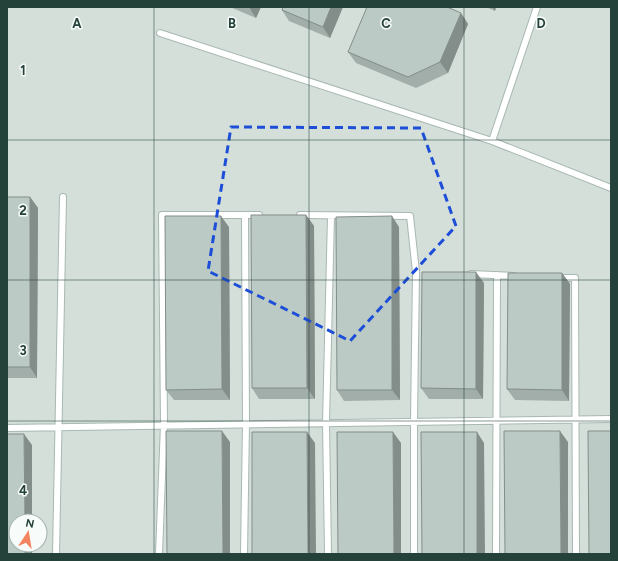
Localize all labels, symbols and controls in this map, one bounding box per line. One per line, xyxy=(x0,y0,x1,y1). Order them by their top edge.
text: A xyxy=(72,16,82,31)
text: B xyxy=(228,16,236,31)
text: C xyxy=(381,16,391,31)
text: D xyxy=(536,16,546,31)
text: 1 xyxy=(20,63,26,78)
text: 2 xyxy=(19,203,27,218)
text: 3 xyxy=(19,343,27,358)
text: 4 xyxy=(19,483,27,498)
north arrow xyxy=(8,513,48,553)
text: N xyxy=(24,516,35,531)

